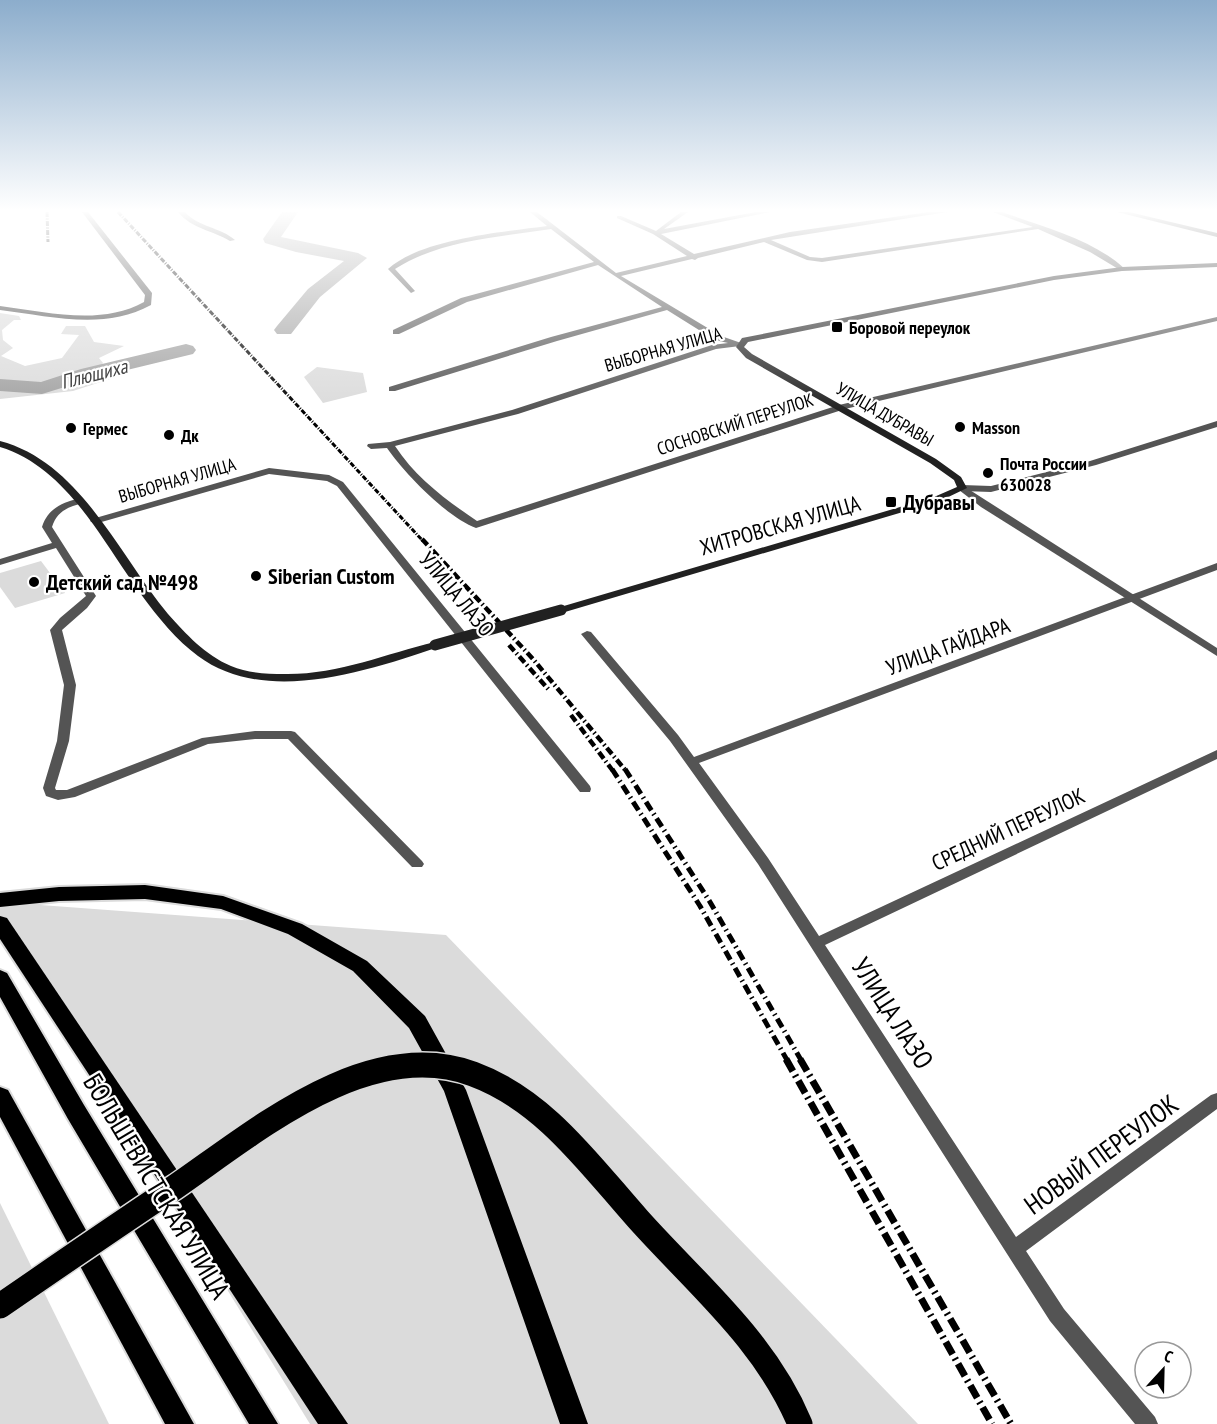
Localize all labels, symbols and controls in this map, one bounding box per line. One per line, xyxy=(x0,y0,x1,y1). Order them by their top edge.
place label: Боровой переулок xyxy=(849,316,971,339)
marker: Боровой переулок xyxy=(830,320,844,334)
street label: ВЫБОРНАЯ УЛИЦА xyxy=(602,321,725,377)
water label: Плющиха xyxy=(58,353,131,395)
street label: УЛИЦА ДУБРАВЫ xyxy=(832,377,938,451)
street label: СОСНОВСКИЙ ПЕРЕУЛОК xyxy=(654,388,816,460)
place label: Masson xyxy=(972,416,1020,439)
place label: Гермес xyxy=(83,417,129,440)
marker: Masson xyxy=(953,420,967,434)
marker: Гермес xyxy=(64,421,78,435)
place label: Дк xyxy=(181,424,199,447)
marker: Дк xyxy=(162,428,176,442)
street label: ВЫБОРНАЯ УЛИЦА xyxy=(116,452,239,508)
place label: Почта России 630028 xyxy=(1000,452,1087,496)
marker: Почта России 630028 xyxy=(981,466,995,480)
place label: Дубравы xyxy=(903,488,975,516)
street label: ХИТРОВСКАЯ УЛИЦА xyxy=(696,489,864,561)
marker: Дубравы xyxy=(884,495,898,509)
street label: УЛИЦА ЛАЗО xyxy=(413,546,501,642)
place label: Siberian Custom xyxy=(268,562,395,590)
place label: Детский сад №498 xyxy=(46,568,198,596)
marker: Siberian Custom xyxy=(249,569,263,583)
marker: Детский сад №498 xyxy=(27,575,41,589)
street label: УЛИЦА ГАЙДАРА xyxy=(882,610,1014,681)
street label: СРЕДНИЙ ПЕРЕУЛОК xyxy=(927,781,1089,877)
street label: УЛИЦА ЛАЗО xyxy=(845,951,941,1075)
street label: БОЛЬШЕВИСТСКАЯ УЛИЦА xyxy=(76,1067,238,1305)
street label: НОВЫЙ ПЕРЕУЛОК xyxy=(1017,1087,1185,1221)
north arrow xyxy=(1133,1340,1193,1400)
text: С xyxy=(1161,1345,1176,1367)

